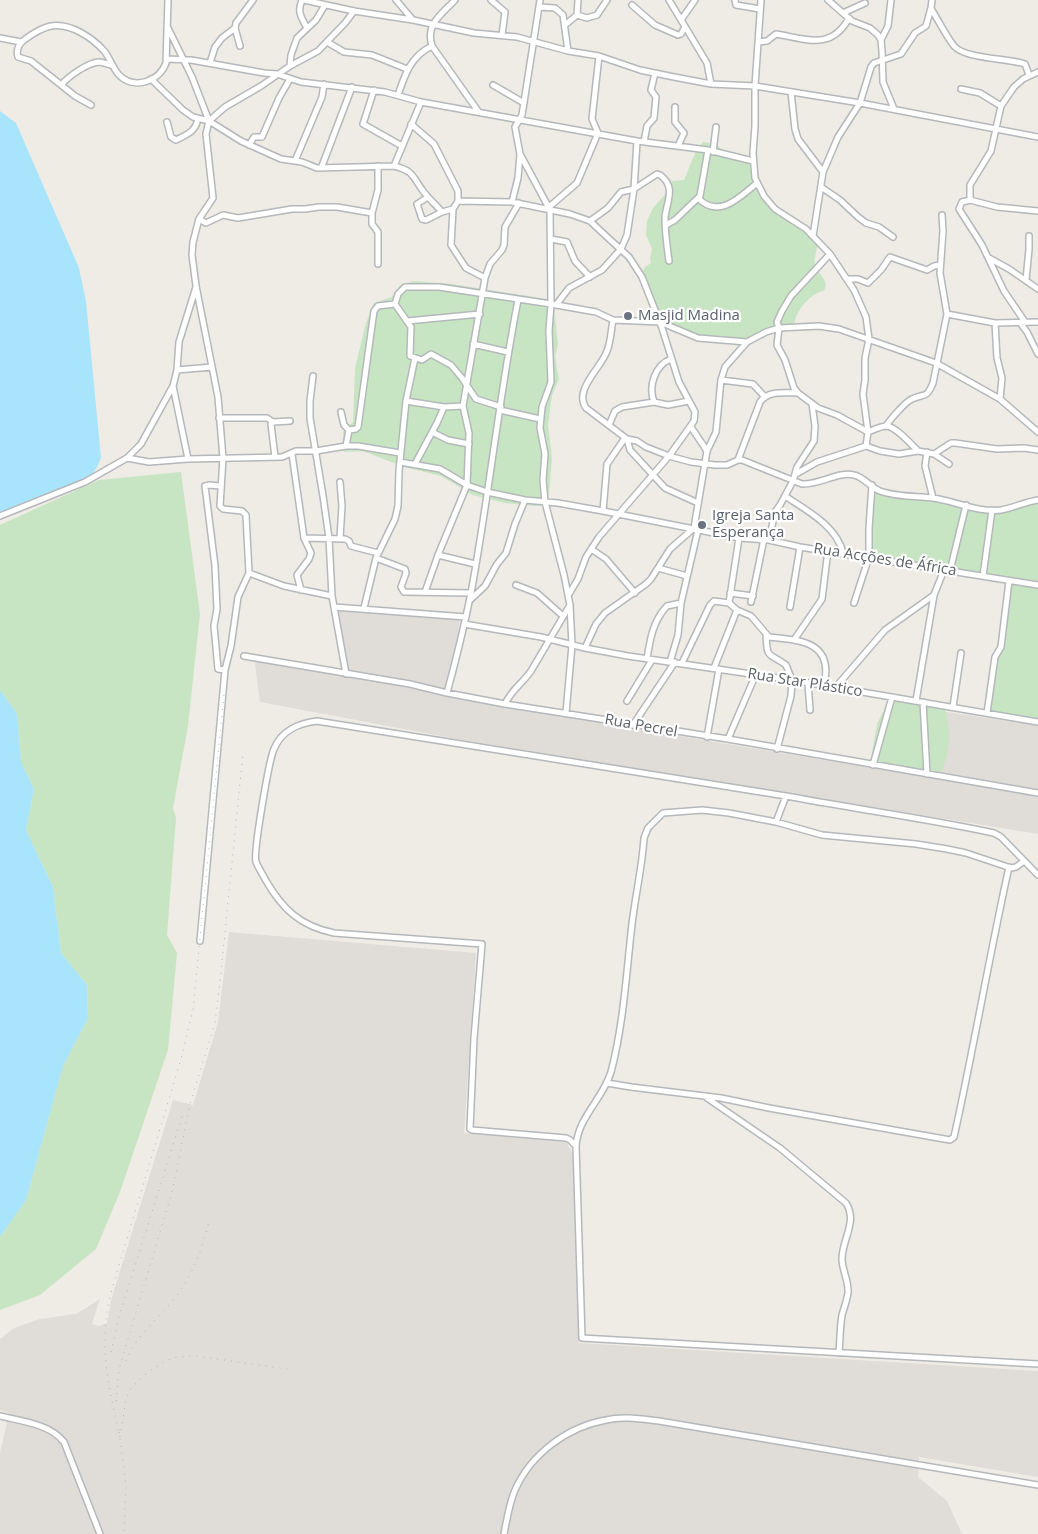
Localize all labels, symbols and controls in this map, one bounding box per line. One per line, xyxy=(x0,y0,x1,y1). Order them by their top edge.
place label: Masjid Madina xyxy=(638,307,740,325)
marker: Masjid Madina xyxy=(622,310,634,322)
place label: Igreja Santa Esperança xyxy=(712,507,794,542)
marker: Igreja Santa Esperança xyxy=(696,519,708,531)
street label: Rua Acções de África xyxy=(812,540,958,580)
street label: Rua Star Plástico xyxy=(746,665,864,701)
street label: Rua Pecrel xyxy=(603,711,679,741)

